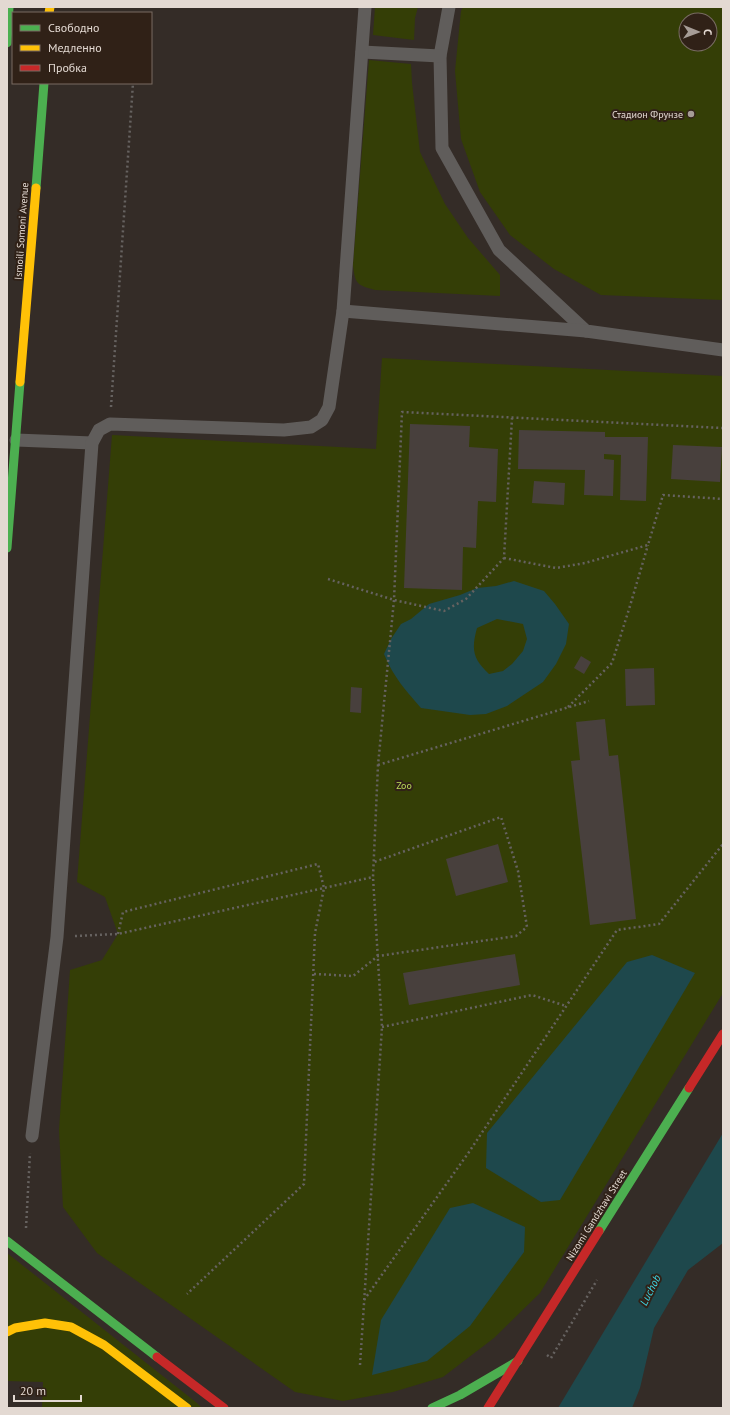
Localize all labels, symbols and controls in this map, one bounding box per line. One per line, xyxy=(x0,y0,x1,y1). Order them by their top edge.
legend xyxy=(12,12,152,84)
north arrow xyxy=(678,12,718,52)
text: Свободно xyxy=(48,20,99,35)
text: С xyxy=(701,29,715,35)
text: Медленно xyxy=(48,40,102,55)
text: Пробка xyxy=(48,60,87,75)
place label: Стадион Фрунзе xyxy=(612,108,683,121)
marker: Стадион Фрунзе xyxy=(686,109,696,119)
street label: Ismoili Somoni Avenue xyxy=(12,182,31,280)
park label: Zoo xyxy=(396,779,412,792)
street label: Nizomi Gandzhavi Street xyxy=(563,1167,630,1263)
water label: Luchob xyxy=(636,1272,664,1308)
scale bar xyxy=(14,1377,81,1403)
text: 20 m xyxy=(20,1383,46,1398)

